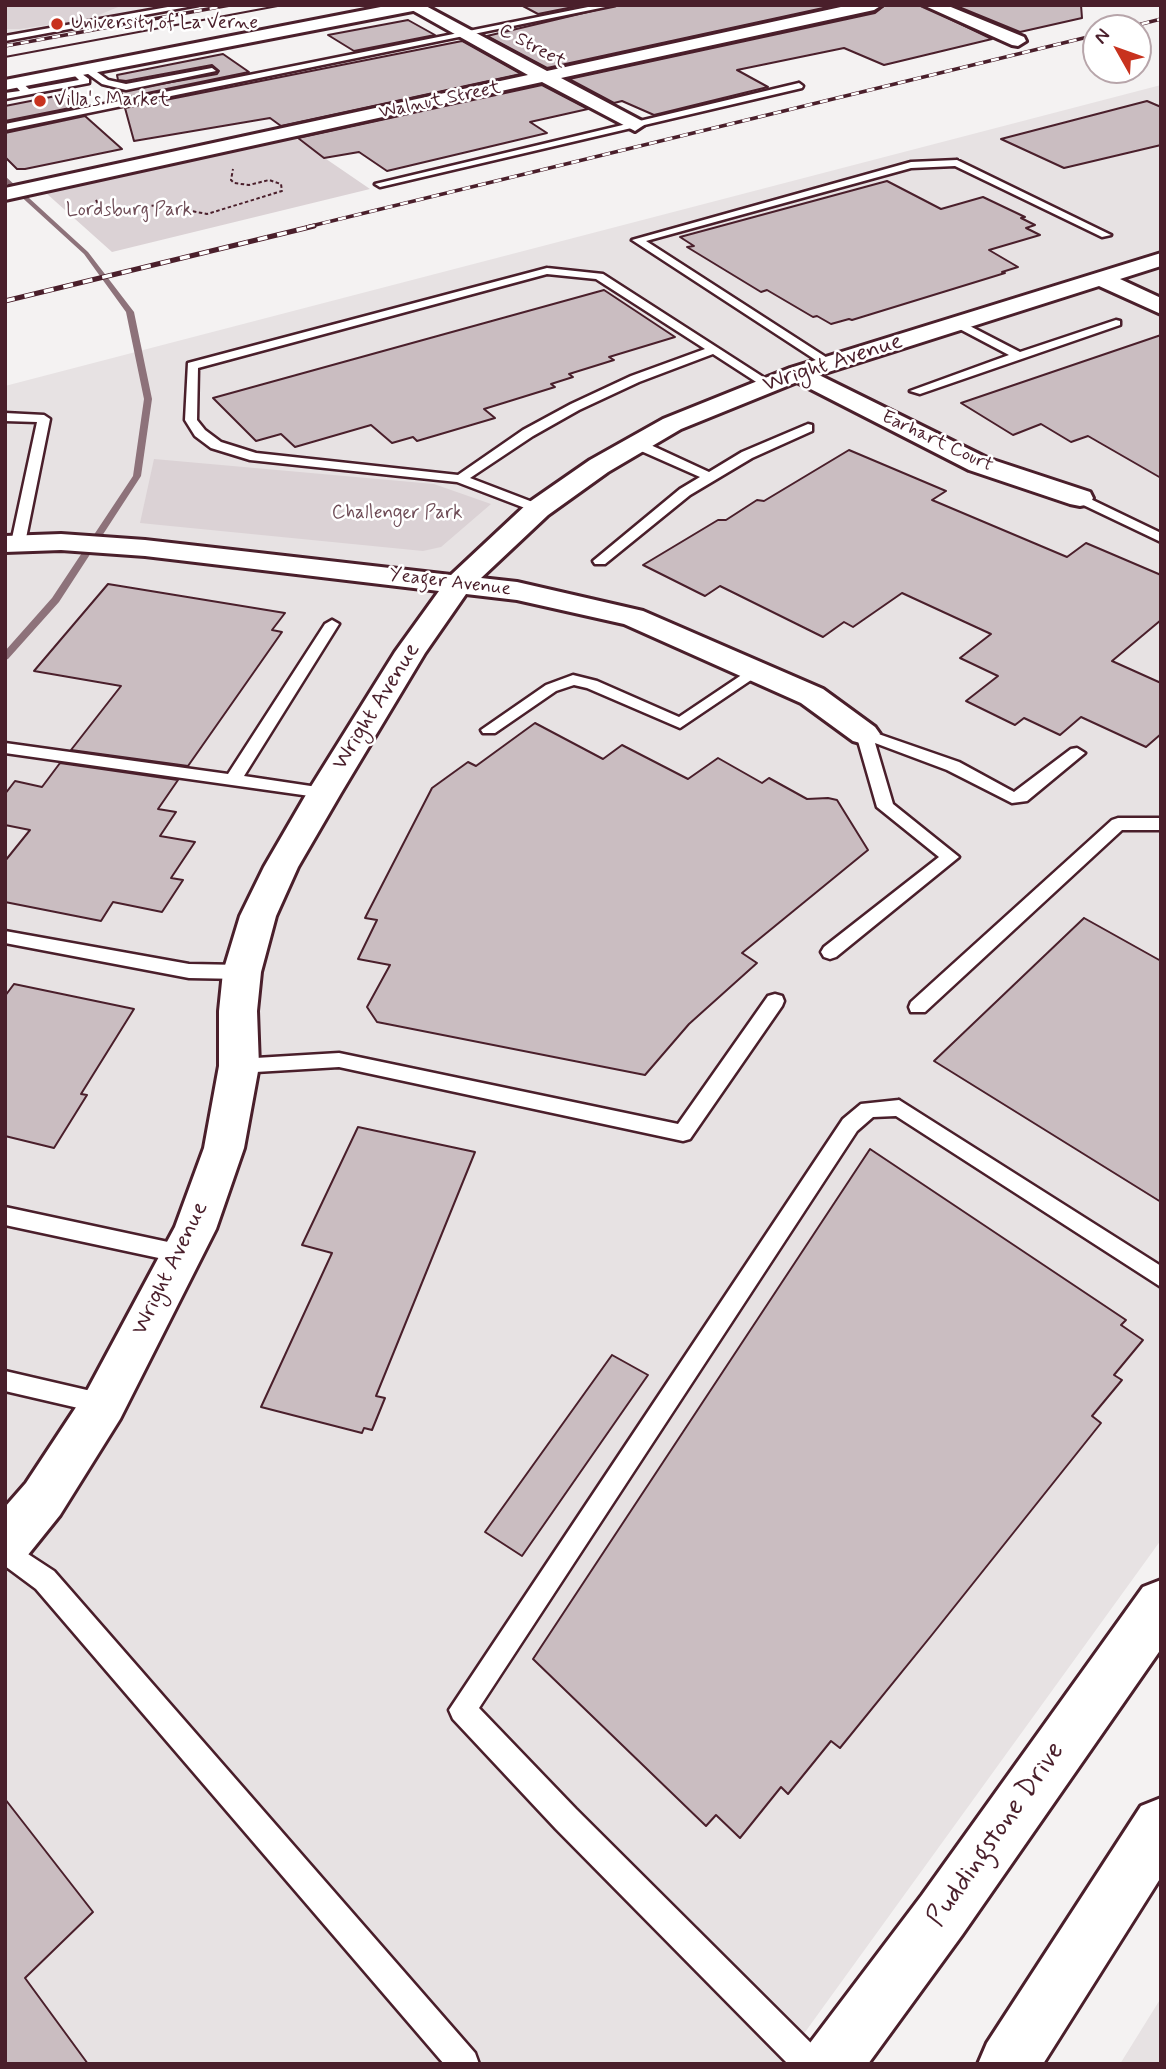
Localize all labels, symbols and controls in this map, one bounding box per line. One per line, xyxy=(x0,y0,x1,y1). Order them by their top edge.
place label: University of La Verne xyxy=(71,13,258,35)
north arrow xyxy=(1082,14,1152,84)
marker: University of La Verne xyxy=(49,16,65,32)
street label: C Street xyxy=(494,20,570,74)
text: N xyxy=(1088,24,1116,49)
street label: Walnut Street xyxy=(377,77,503,125)
place label: Villa's Market xyxy=(54,90,169,112)
marker: Villa's Market xyxy=(32,93,48,109)
park label: Lordsburg Park xyxy=(66,200,192,222)
street label: Wright Avenue xyxy=(760,328,906,400)
street label: Earhart Court xyxy=(878,406,996,478)
park label: Challenger Park xyxy=(332,503,462,525)
street label: Yeager Avenue xyxy=(388,564,512,602)
street label: Wright Avenue xyxy=(327,638,427,776)
street label: Wright Avenue xyxy=(127,1198,215,1340)
street label: Puddingstone Drive xyxy=(921,1736,1073,1934)

